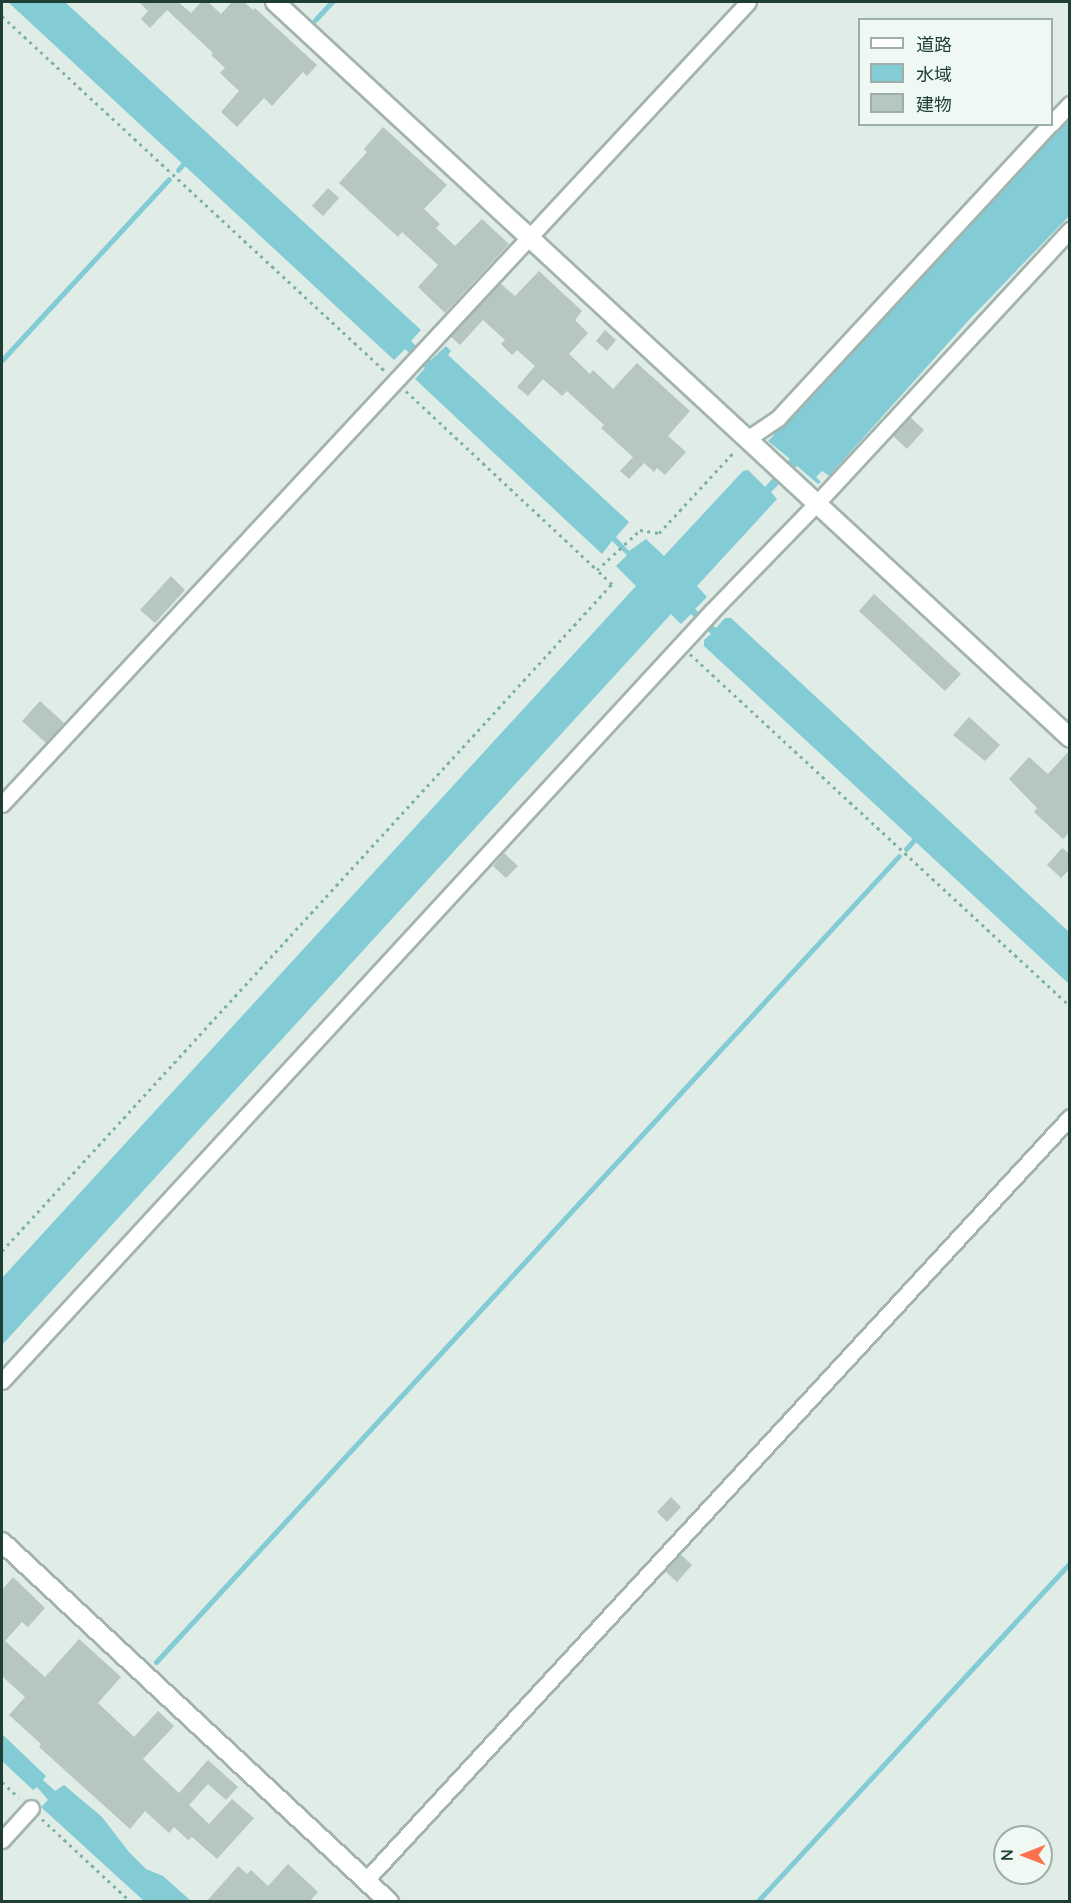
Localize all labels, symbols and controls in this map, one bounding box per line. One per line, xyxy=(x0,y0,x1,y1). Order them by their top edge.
legend xyxy=(858,18,1053,126)
text: 道路 xyxy=(916,33,952,56)
text: 水域 xyxy=(916,63,952,86)
text: 建物 xyxy=(916,93,952,116)
north arrow xyxy=(993,1825,1053,1885)
text: N xyxy=(997,1849,1017,1861)

